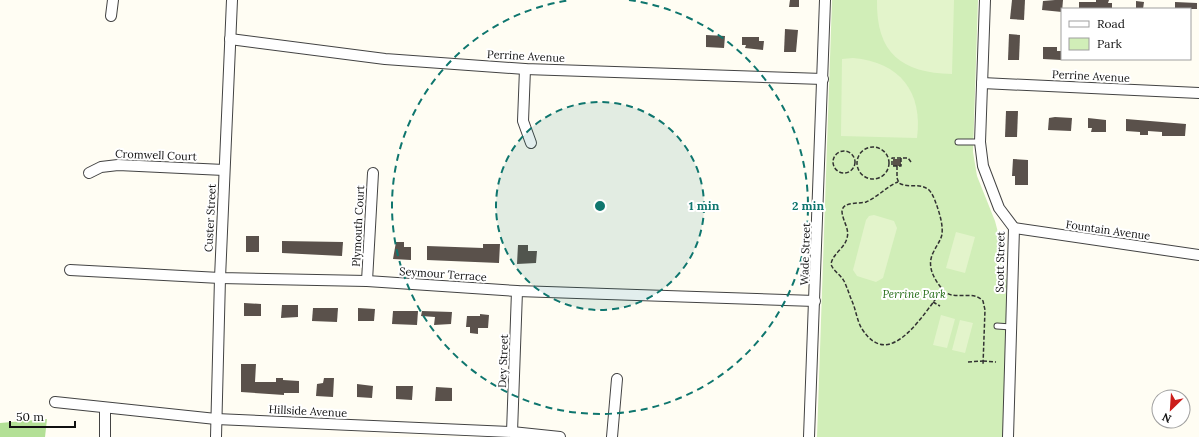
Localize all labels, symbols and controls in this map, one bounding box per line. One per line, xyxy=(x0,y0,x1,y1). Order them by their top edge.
legend xyxy=(1061,8,1191,60)
text: Road xyxy=(1097,16,1125,31)
text: Park xyxy=(1097,36,1123,51)
street label: Perrine Avenue xyxy=(487,47,565,65)
street label: Perrine Avenue xyxy=(1052,67,1130,85)
street label: Cromwell Court xyxy=(115,147,198,163)
street label: Custer Street xyxy=(201,183,219,253)
street label: Plymouth Court xyxy=(349,184,367,267)
text: 1 min xyxy=(689,198,720,213)
text: 2 min xyxy=(792,198,824,213)
centre of rings xyxy=(593,199,607,213)
street label: Fountain Avenue xyxy=(1065,217,1151,243)
street label: Wade Street xyxy=(797,222,813,286)
street label: Scott Street xyxy=(992,231,1008,293)
street label: Seymour Terrace xyxy=(399,264,487,284)
park label: Perrine Park xyxy=(882,287,946,301)
street label: Dey Street xyxy=(495,333,511,388)
north arrow xyxy=(1151,389,1191,429)
street label: Hillside Avenue xyxy=(268,402,348,420)
scale bar xyxy=(10,403,75,429)
text: 50 m xyxy=(16,409,44,424)
text: N xyxy=(1160,410,1174,426)

